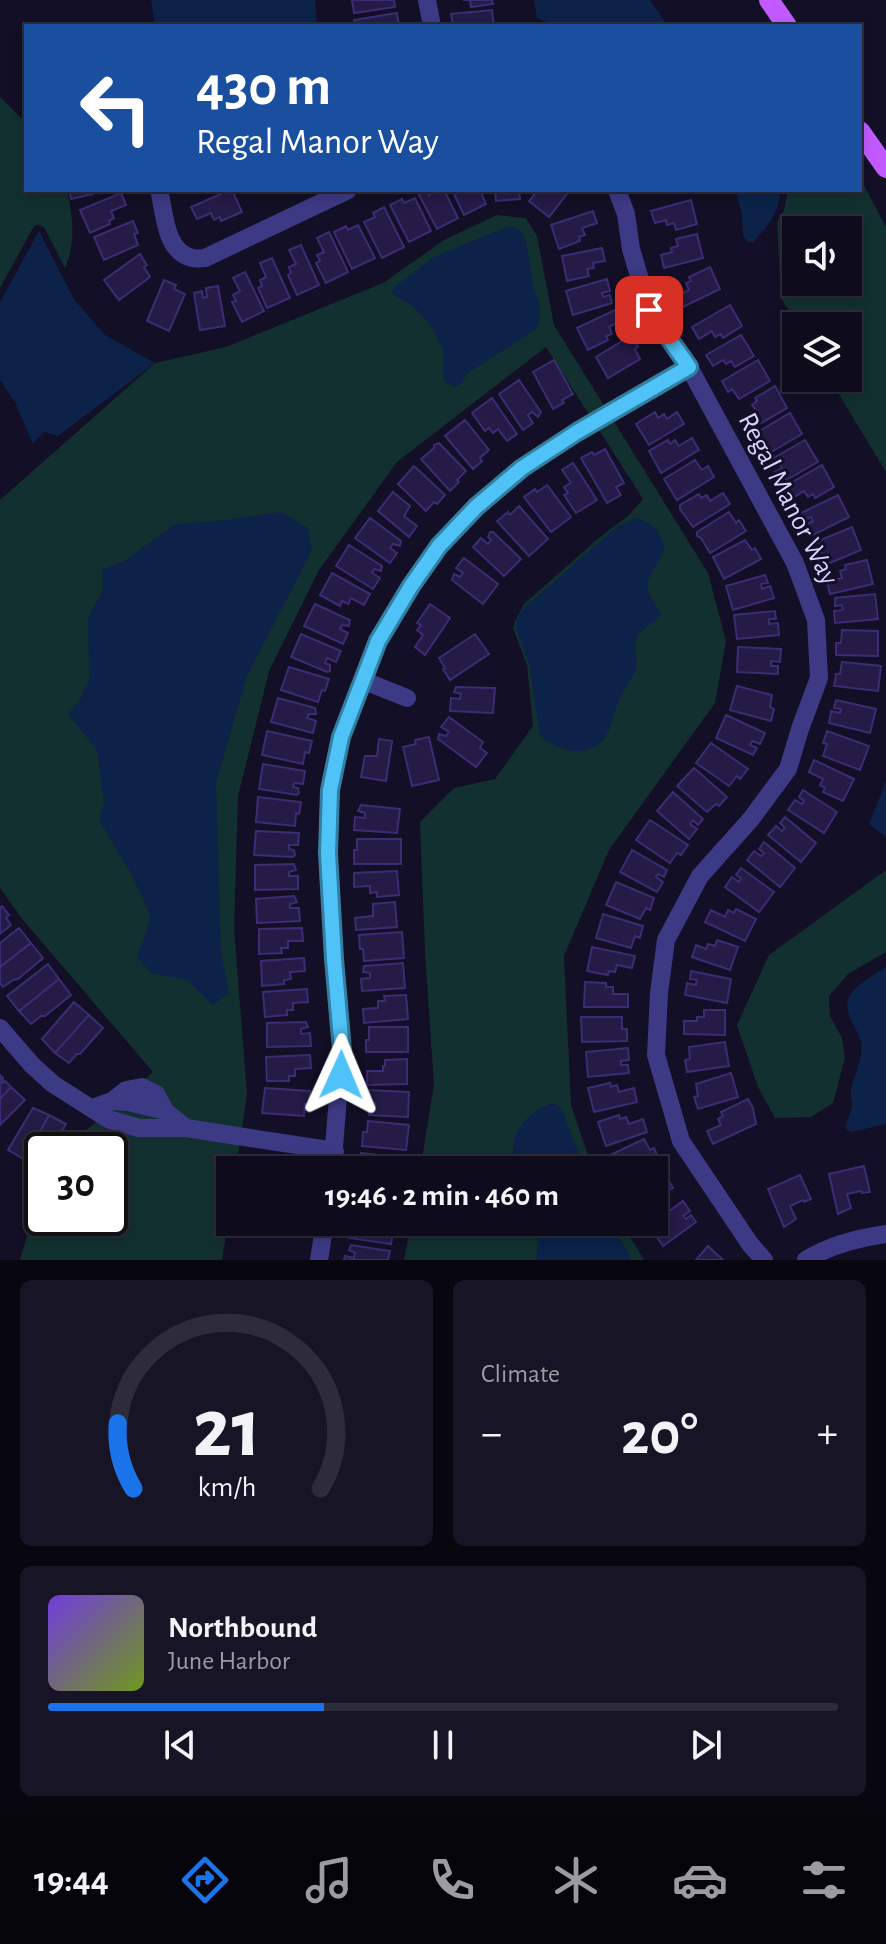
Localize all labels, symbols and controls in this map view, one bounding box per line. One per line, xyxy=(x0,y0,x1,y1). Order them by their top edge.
icon: left xyxy=(64,56,168,160)
text: 430 m xyxy=(196,59,331,115)
text: Regal Manor Way xyxy=(196,124,439,160)
map controls xyxy=(782,216,862,392)
button: sound xyxy=(782,216,862,296)
pin xyxy=(615,276,683,344)
icon: arrive xyxy=(627,288,671,332)
button: layers xyxy=(782,312,862,392)
street label: Regal Manor Way xyxy=(733,408,843,590)
position arrow xyxy=(299,1033,383,1117)
speed limit sign: 30 xyxy=(24,1132,128,1236)
text: 19:46 · 2 min · 460 m xyxy=(325,1181,559,1211)
text: Climate xyxy=(481,1361,560,1387)
text: 21 xyxy=(192,1388,261,1472)
text: 20° xyxy=(621,1405,698,1465)
text: − xyxy=(481,1412,502,1456)
text: + xyxy=(817,1412,838,1456)
text: km/h xyxy=(197,1473,256,1502)
text: Northbound xyxy=(168,1613,317,1643)
text: June Harbor xyxy=(168,1648,290,1674)
icon: previous xyxy=(158,1723,202,1767)
icon: pause xyxy=(421,1723,465,1767)
icon: next xyxy=(684,1723,728,1767)
icon: directions xyxy=(177,1852,233,1908)
icon: music xyxy=(301,1852,357,1908)
icon: phone xyxy=(424,1852,480,1908)
icon: climate xyxy=(548,1852,604,1908)
icon: car xyxy=(672,1852,728,1908)
icon: filters xyxy=(796,1852,852,1908)
text: 19:44 xyxy=(34,1862,109,1898)

